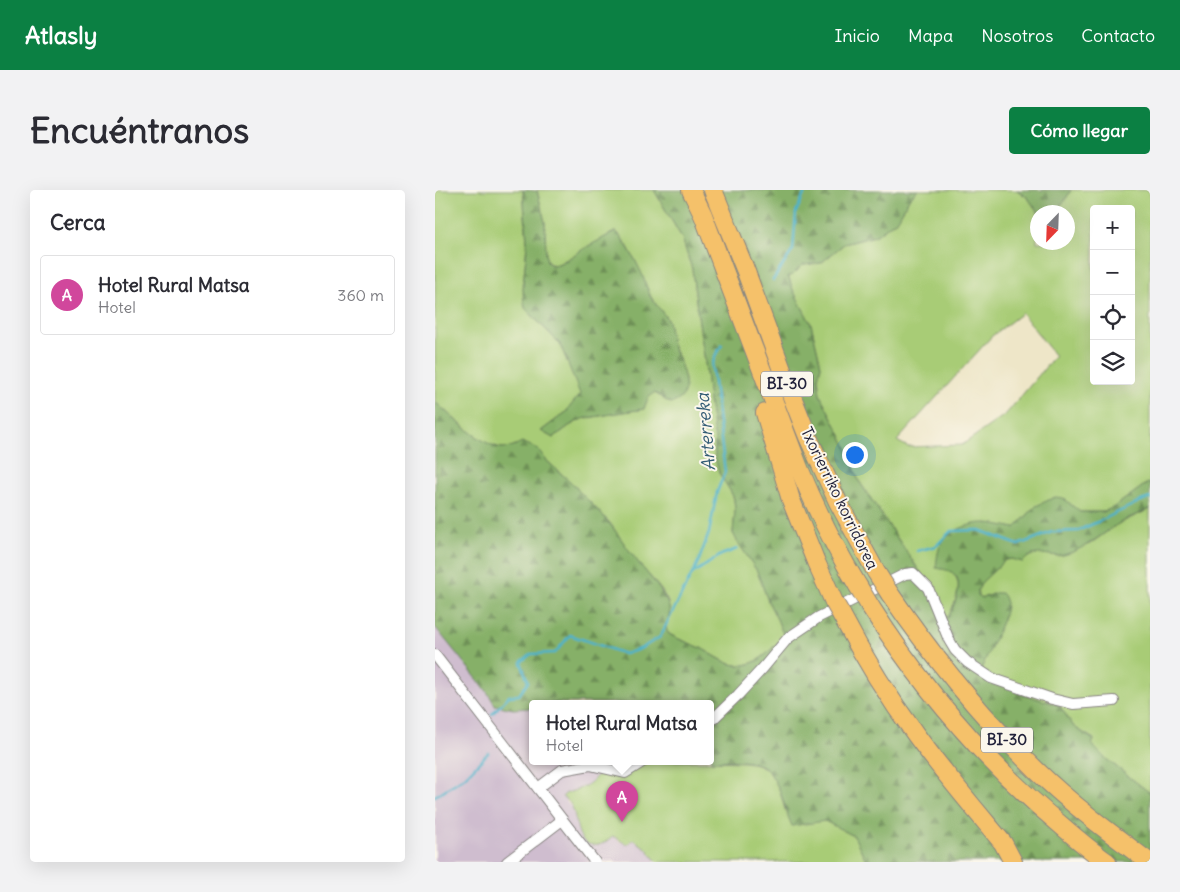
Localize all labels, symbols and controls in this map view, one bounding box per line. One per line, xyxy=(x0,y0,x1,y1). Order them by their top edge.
text: Atlasly xyxy=(25,20,97,50)
text: Inicio xyxy=(834,24,880,47)
text: Mapa xyxy=(908,24,953,47)
text: Nosotros xyxy=(981,24,1053,47)
text: Contacto xyxy=(1081,24,1155,47)
button: Cómo llegar xyxy=(1009,107,1150,154)
text: Encuéntranos xyxy=(30,108,249,152)
north arrow xyxy=(1030,205,1075,250)
map controls xyxy=(1090,205,1135,385)
button: + xyxy=(1090,205,1135,250)
text: Cerca xyxy=(50,209,105,236)
button: − xyxy=(1090,250,1135,295)
text: Hotel Rural Matsa xyxy=(98,273,250,297)
text: A xyxy=(62,285,72,305)
text: 360 m xyxy=(337,285,384,305)
button: locate xyxy=(1090,295,1135,340)
text: Hotel xyxy=(98,297,136,317)
button: layers xyxy=(1090,340,1135,385)
road number: BI-30 xyxy=(761,372,813,396)
water label: Arterreka xyxy=(691,391,720,472)
street label: Txorierriko korridorea xyxy=(797,424,883,572)
your location xyxy=(842,442,868,468)
popup xyxy=(529,700,714,765)
text: Hotel Rural Matsa xyxy=(546,711,697,735)
road number: BI-30 xyxy=(981,728,1033,752)
text: Hotel xyxy=(546,735,583,755)
pin: A xyxy=(606,781,638,822)

